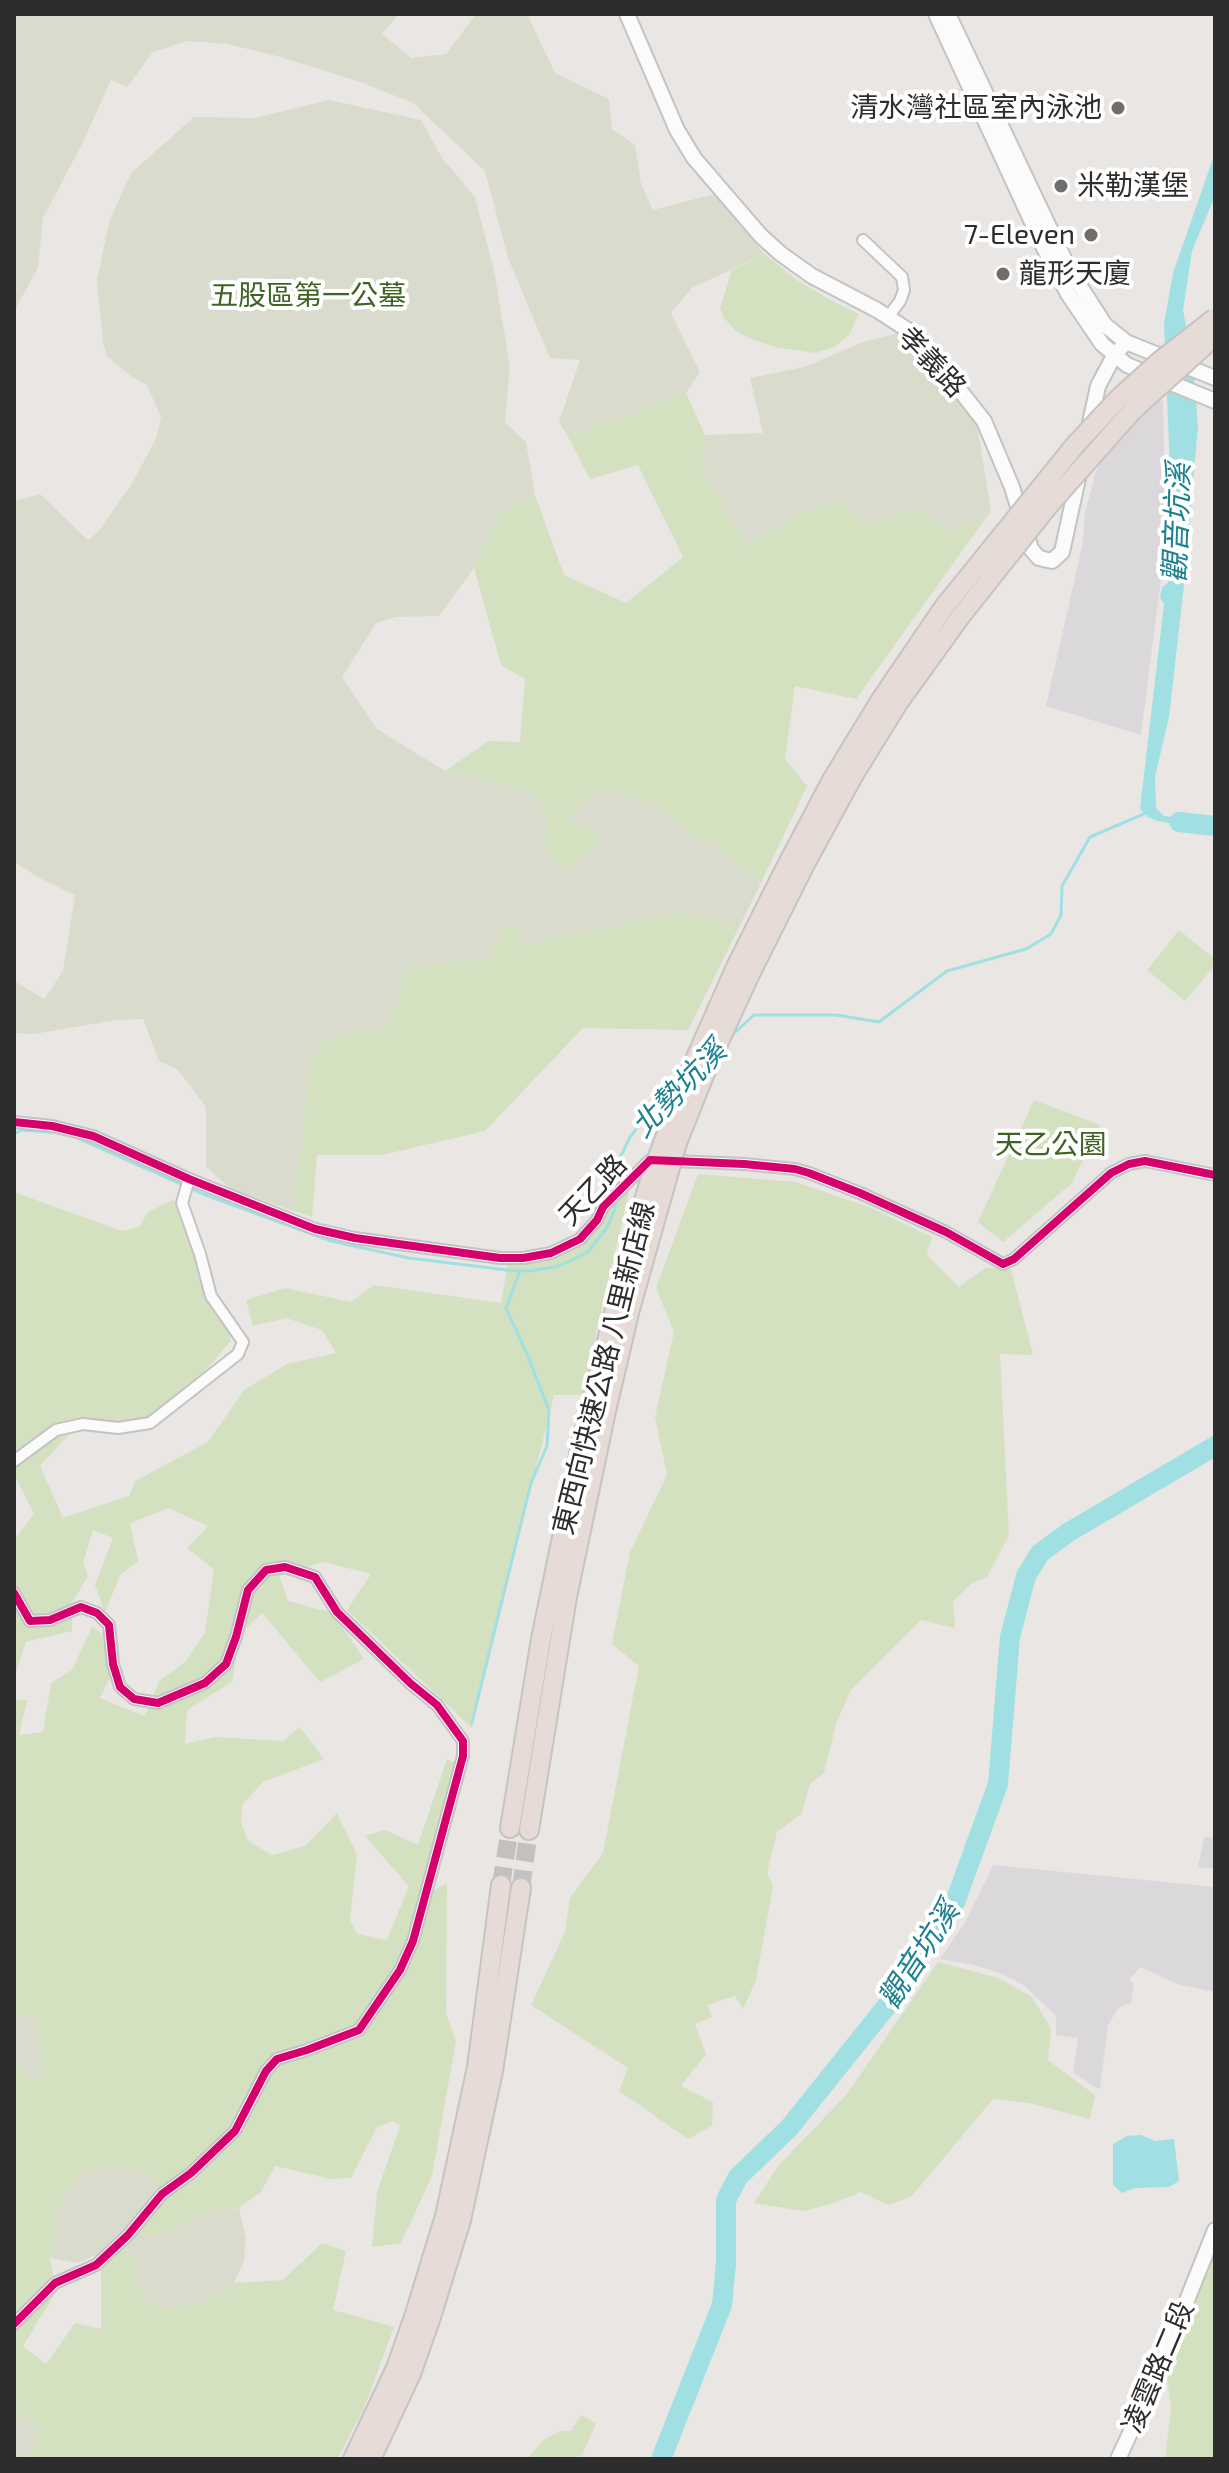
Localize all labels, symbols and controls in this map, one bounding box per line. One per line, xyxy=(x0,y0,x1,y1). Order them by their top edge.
place label: 清水灣社區室內泳池 xyxy=(850,91,1102,125)
marker: 清水灣社區室內泳池 xyxy=(1109,99,1127,117)
place label: 米勒漢堡 xyxy=(1077,169,1189,203)
marker: 米勒漢堡 xyxy=(1052,177,1070,195)
place label: 7-Eleven xyxy=(964,218,1075,252)
marker: 7-Eleven xyxy=(1082,226,1100,244)
place label: 龍形天廈 xyxy=(1019,257,1131,291)
marker: 龍形天廈 xyxy=(994,265,1012,283)
park label: 五股區第一公墓 xyxy=(210,279,406,313)
street label: 孝義路 xyxy=(891,320,973,404)
water label: 觀音坑溪 xyxy=(1157,462,1197,584)
water label: 北勢坑溪 xyxy=(624,1033,734,1145)
park label: 天乙公園 xyxy=(995,1128,1107,1162)
street label: 天乙路 xyxy=(552,1148,634,1232)
street label: 東西向快速公路 八里新店線 xyxy=(546,1198,662,1538)
water label: 觀音坑溪 xyxy=(871,1895,967,2015)
street label: 凌雲路二段 xyxy=(1115,2296,1201,2438)

